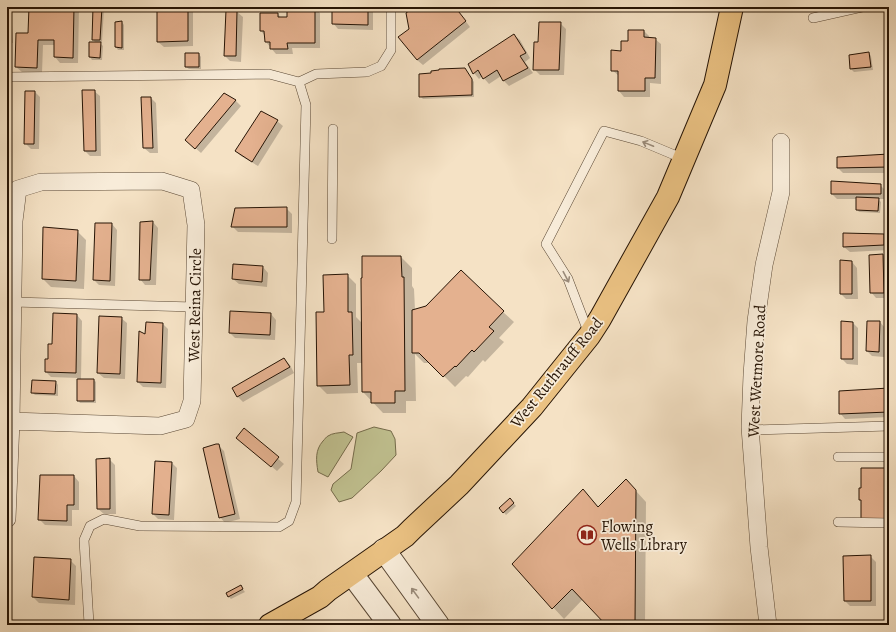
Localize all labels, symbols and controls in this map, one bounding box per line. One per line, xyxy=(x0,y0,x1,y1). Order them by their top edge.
one-way arrow xyxy=(643,140,655,148)
street label: West Reina Circle xyxy=(183,248,207,363)
one-way arrow xyxy=(563,271,570,283)
street label: West Wetmore Road xyxy=(742,304,771,439)
street label: West Ruthrauff Road xyxy=(505,312,608,433)
place label: Flowing Wells Library xyxy=(600,516,688,556)
library icon: Flowing Wells Library xyxy=(576,524,598,546)
one-way arrow xyxy=(411,588,419,599)

